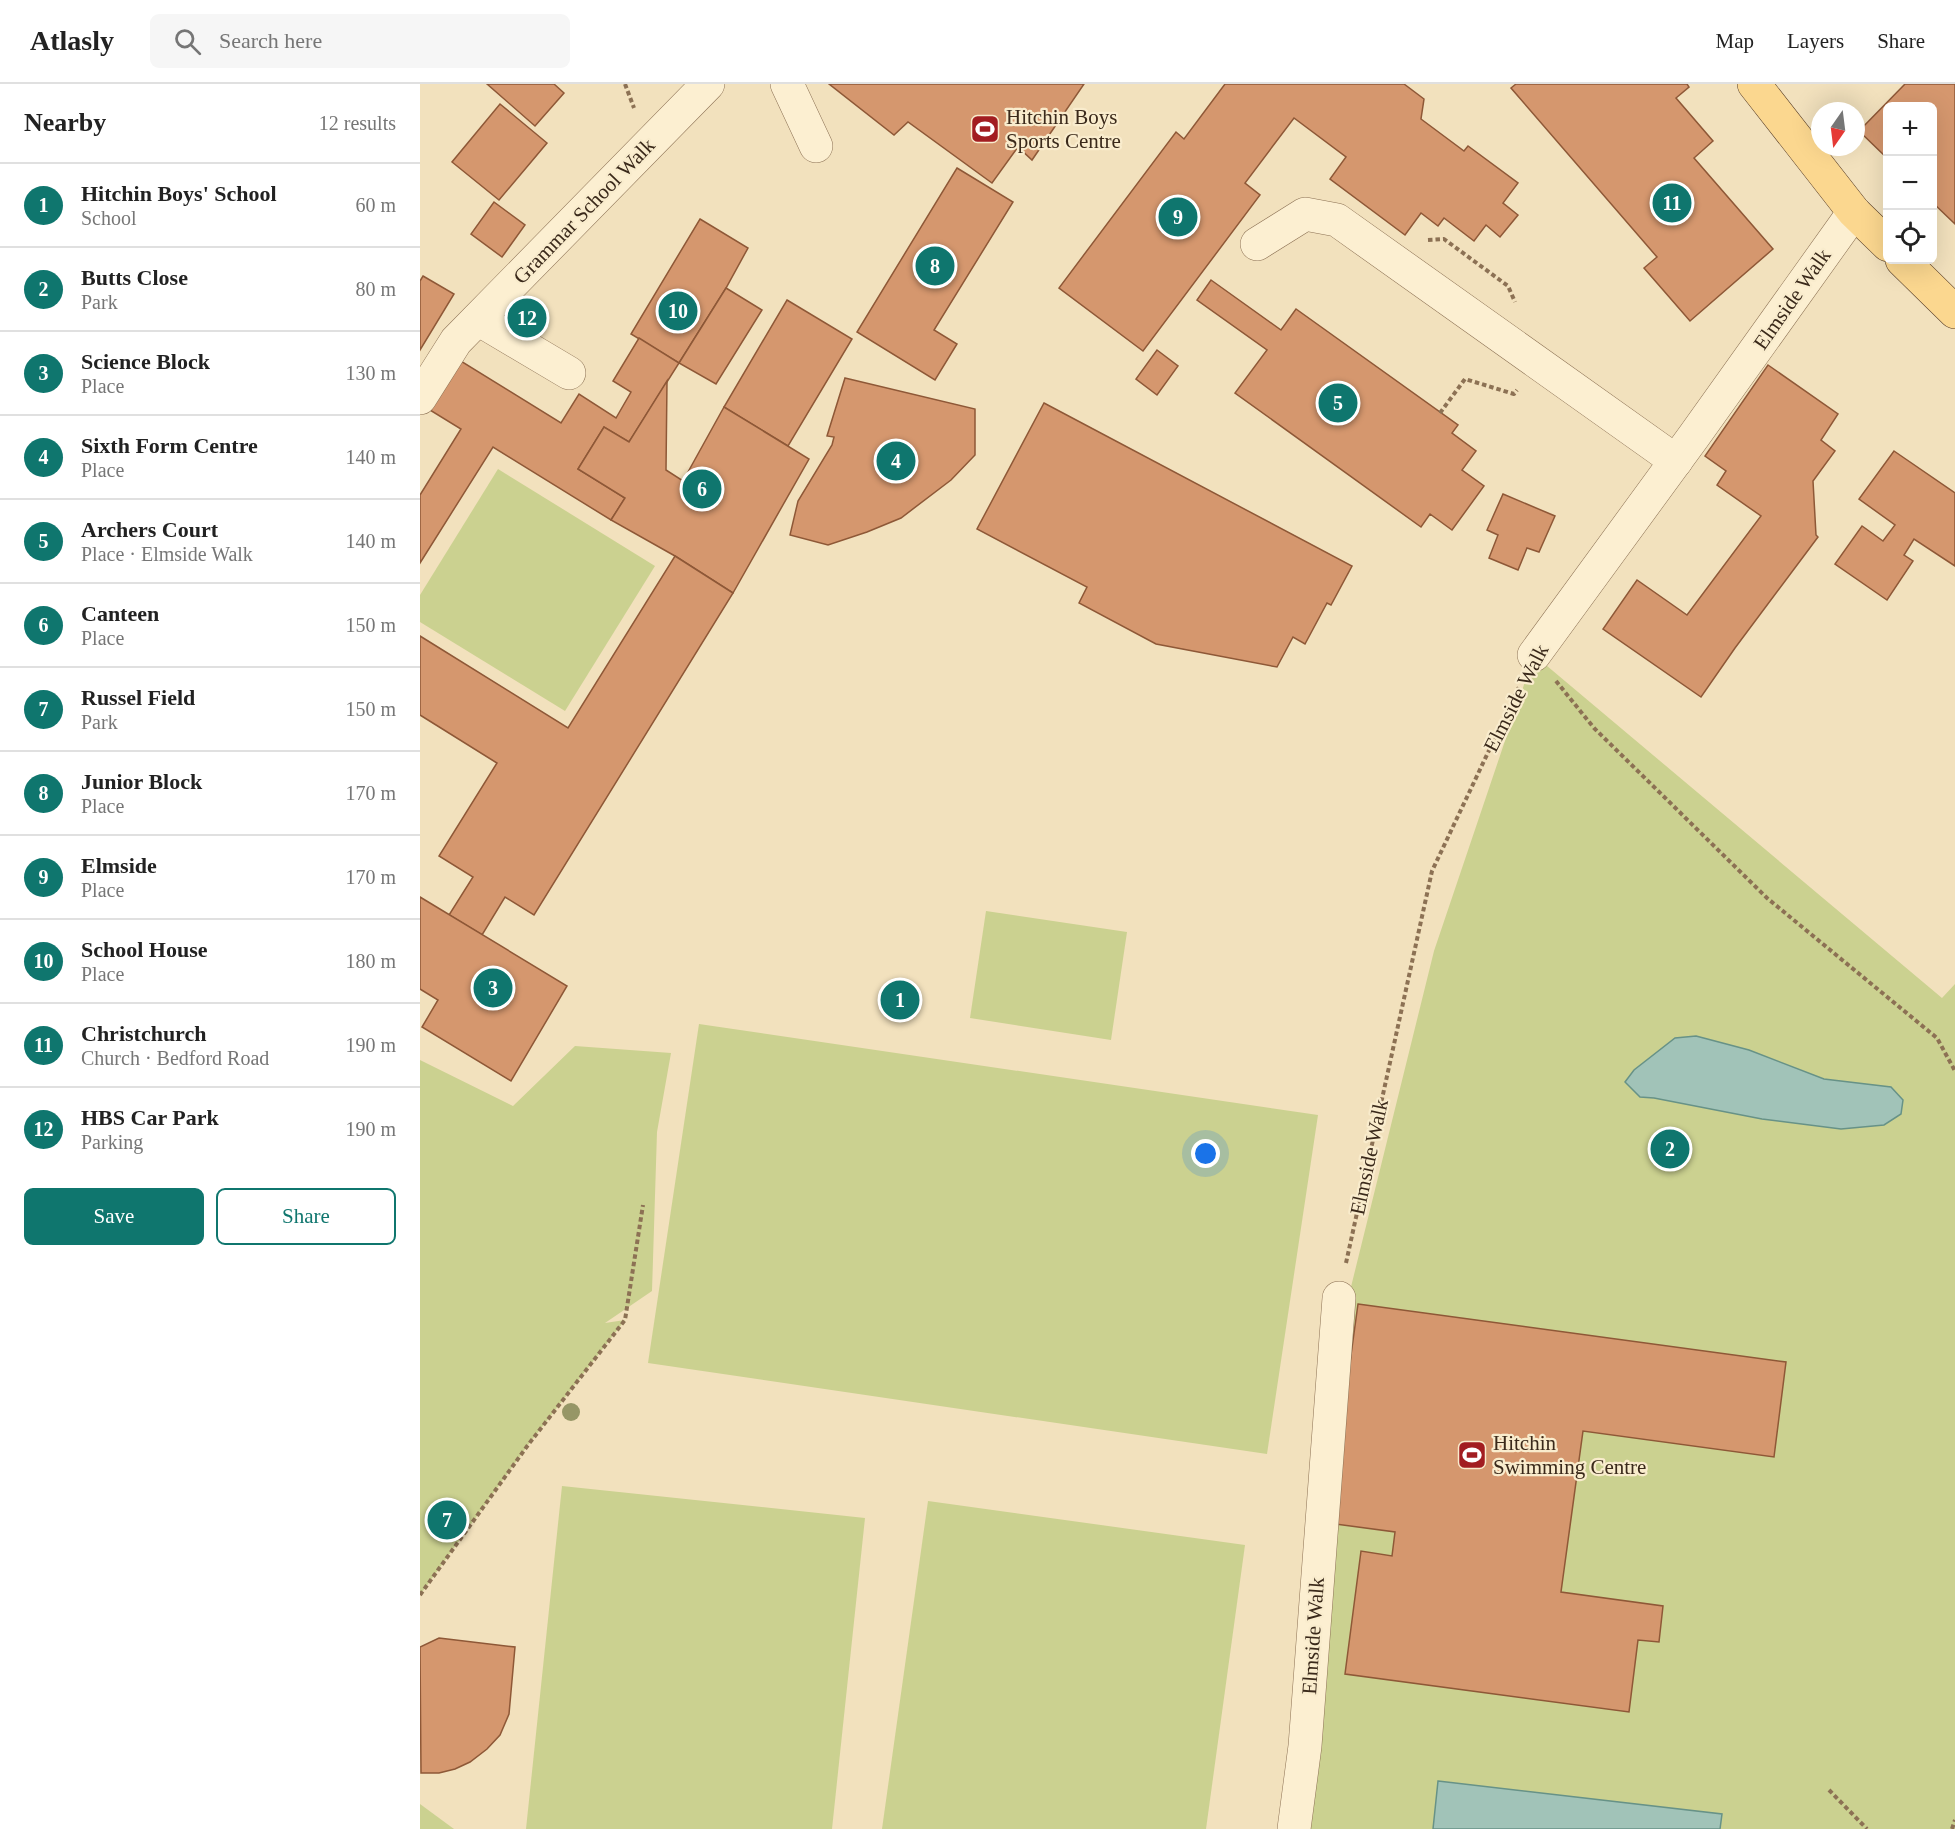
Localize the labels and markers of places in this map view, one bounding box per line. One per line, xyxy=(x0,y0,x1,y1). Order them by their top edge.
place label: Hitchin Boys Sports Centre xyxy=(1006,105,1121,153)
sports icon: Hitchin Boys Sports Centre xyxy=(969,113,1001,145)
pin: 11 xyxy=(1652,180,1692,226)
pin: 9 xyxy=(1158,194,1197,240)
pin: 8 xyxy=(916,244,954,288)
pin: 10 xyxy=(658,288,698,334)
pin: 12 xyxy=(508,296,546,340)
pin: 5 xyxy=(1318,380,1358,426)
pin: 4 xyxy=(876,438,916,484)
pin: 6 xyxy=(682,466,722,512)
pin: 3 xyxy=(474,966,512,1010)
pin: 1 xyxy=(880,978,920,1022)
pin: 2 xyxy=(1650,1126,1690,1172)
place label: Hitchin Swimming Centre xyxy=(1493,1431,1646,1479)
sports icon: Hitchin Swimming Centre xyxy=(1456,1439,1488,1471)
pin: 7 xyxy=(428,1498,466,1542)

